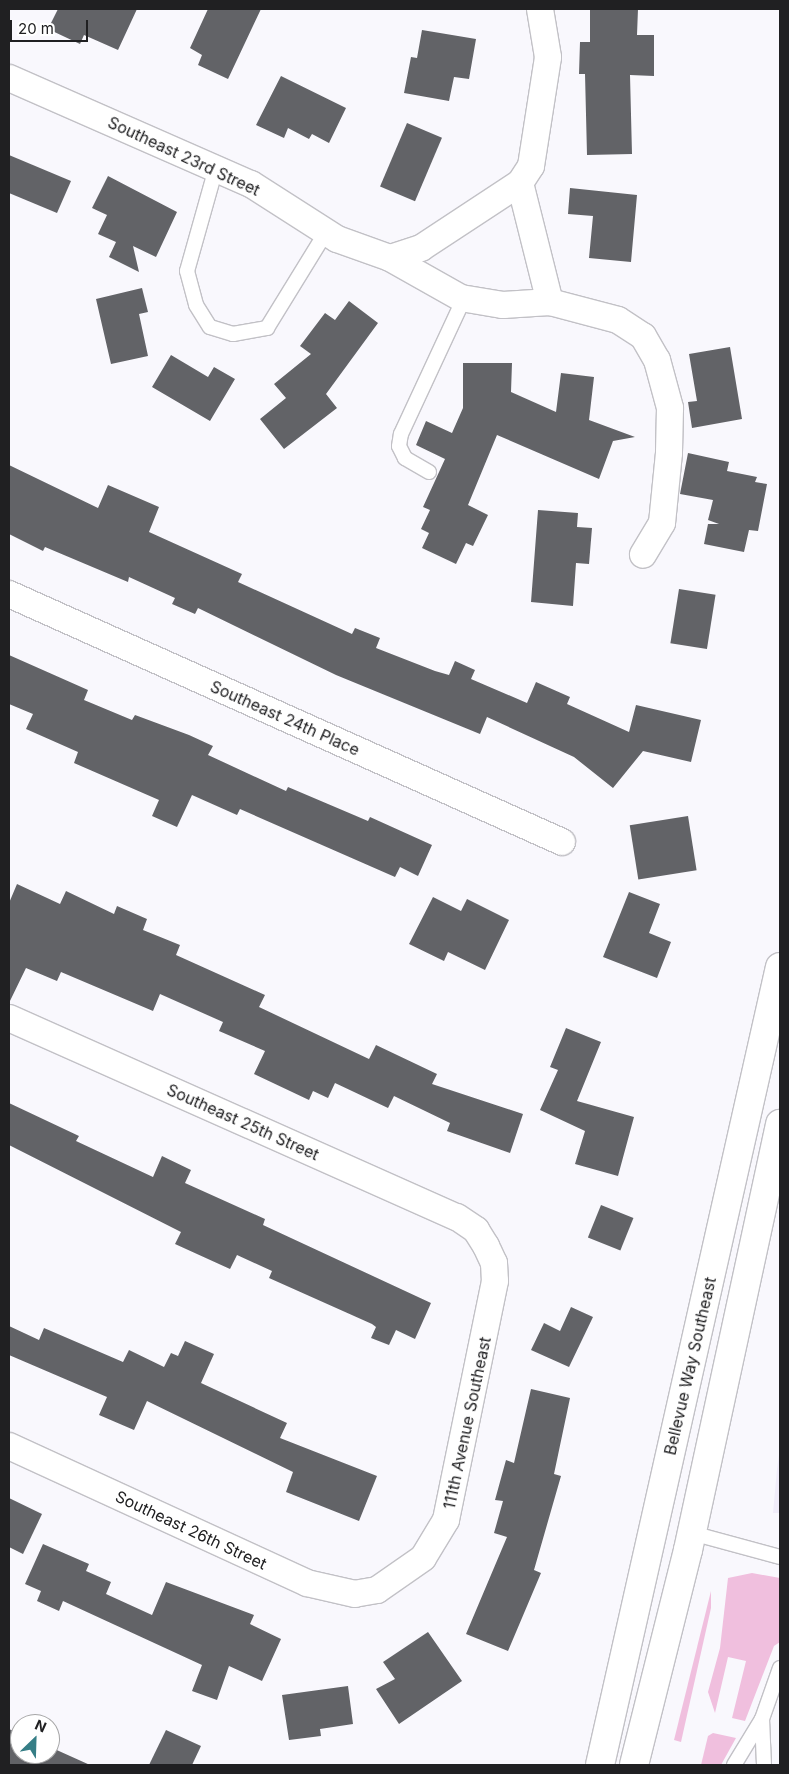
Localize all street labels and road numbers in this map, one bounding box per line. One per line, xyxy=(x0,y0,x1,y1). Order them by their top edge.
street label: Southeast 23rd Street xyxy=(105,112,263,200)
street label: Southeast 24th Place xyxy=(207,676,363,760)
street label: Southeast 25th Street xyxy=(164,1080,322,1164)
street label: Bellevue Way Southeast xyxy=(660,1275,720,1457)
street label: 111th Avenue Southeast xyxy=(439,1335,495,1511)
street label: Southeast 26th Street xyxy=(112,1486,270,1574)

